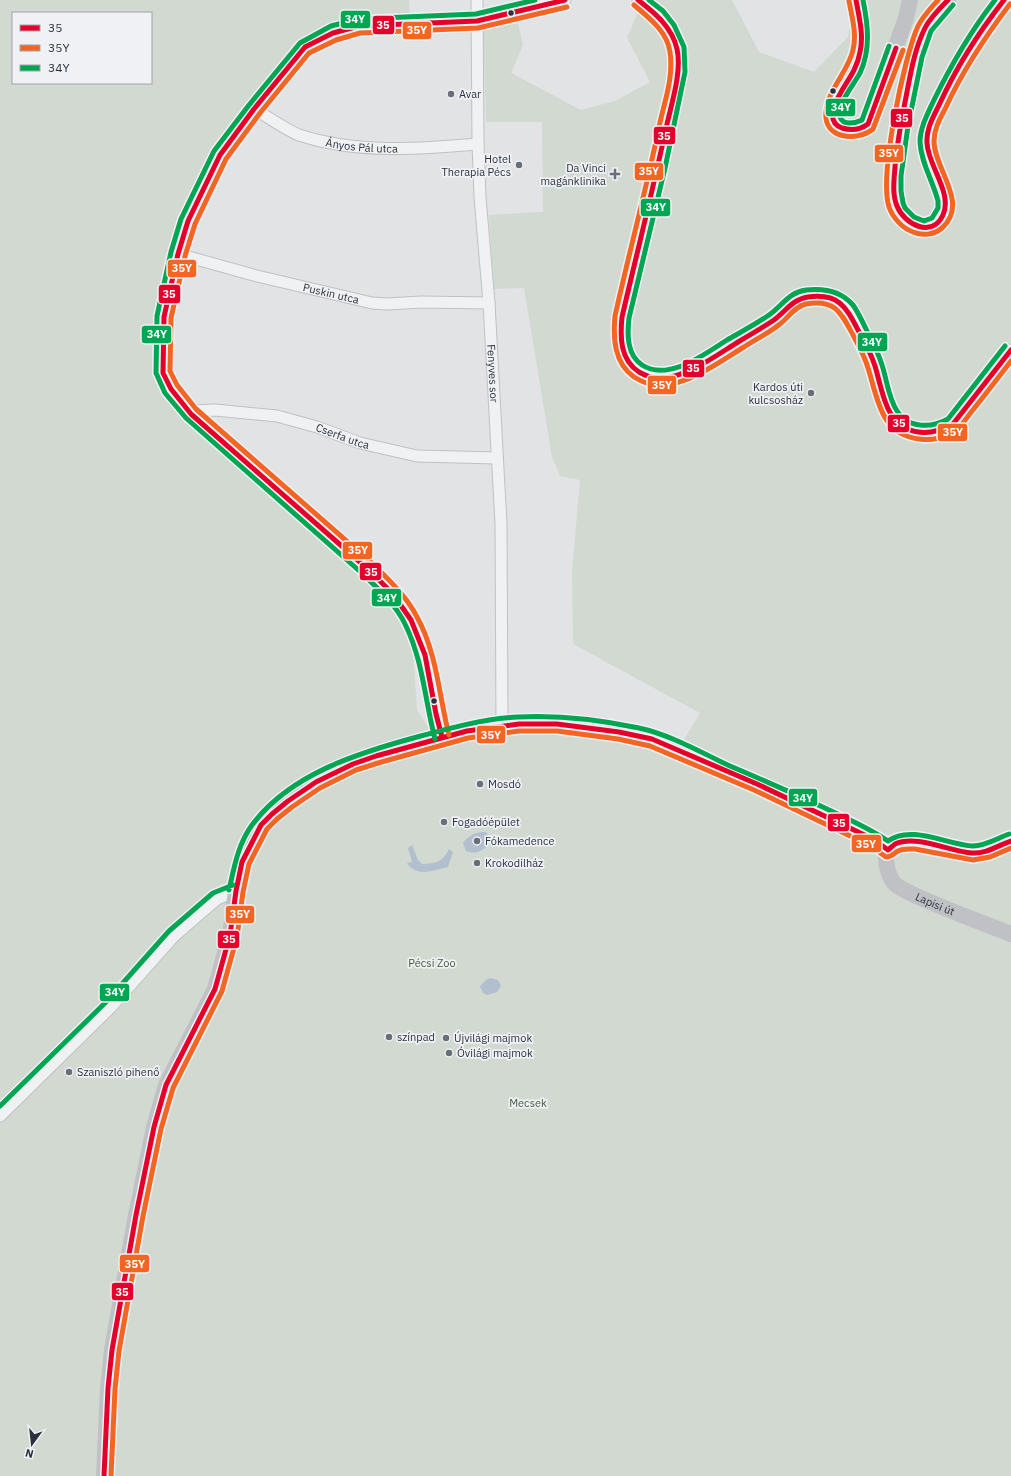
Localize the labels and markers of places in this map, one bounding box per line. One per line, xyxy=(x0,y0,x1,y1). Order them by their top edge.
unlabelled marker xyxy=(506,8,516,18)
unlabelled marker xyxy=(828,86,838,96)
place label: Avar xyxy=(459,87,481,101)
marker: Avar xyxy=(446,89,456,99)
place label: Hotel Therapia Pécs xyxy=(442,152,511,179)
marker: Hotel Therapia Pécs xyxy=(514,160,524,170)
place label: Da Vinci magánklinika xyxy=(540,161,606,188)
marker: Da Vinci magánklinika xyxy=(609,168,621,180)
place label: Kardos úti kulcsosház xyxy=(748,380,803,407)
marker: Kardos úti kulcsosház xyxy=(806,388,816,398)
unlabelled marker xyxy=(429,696,439,706)
place label: Mosdó xyxy=(488,777,521,791)
marker: Mosdó xyxy=(475,779,485,789)
place label: Fogadóépület xyxy=(452,815,520,829)
marker: Fogadóépület xyxy=(439,817,449,827)
place label: Fókamedence xyxy=(485,834,554,848)
marker: Fókamedence xyxy=(472,836,482,846)
place label: Krokodilház xyxy=(485,856,543,870)
marker: Krokodilház xyxy=(472,858,482,868)
place label: színpad xyxy=(397,1030,435,1044)
place label: Újvilági majmok xyxy=(454,1031,532,1045)
marker: színpad xyxy=(384,1032,394,1042)
marker: Újvilági majmok xyxy=(441,1033,451,1043)
place label: Óvilági majmok xyxy=(457,1046,533,1060)
marker: Óvilági majmok xyxy=(444,1048,454,1058)
place label: Szaniszló pihenő xyxy=(77,1065,159,1079)
marker: Szaniszló pihenő xyxy=(64,1067,74,1077)

